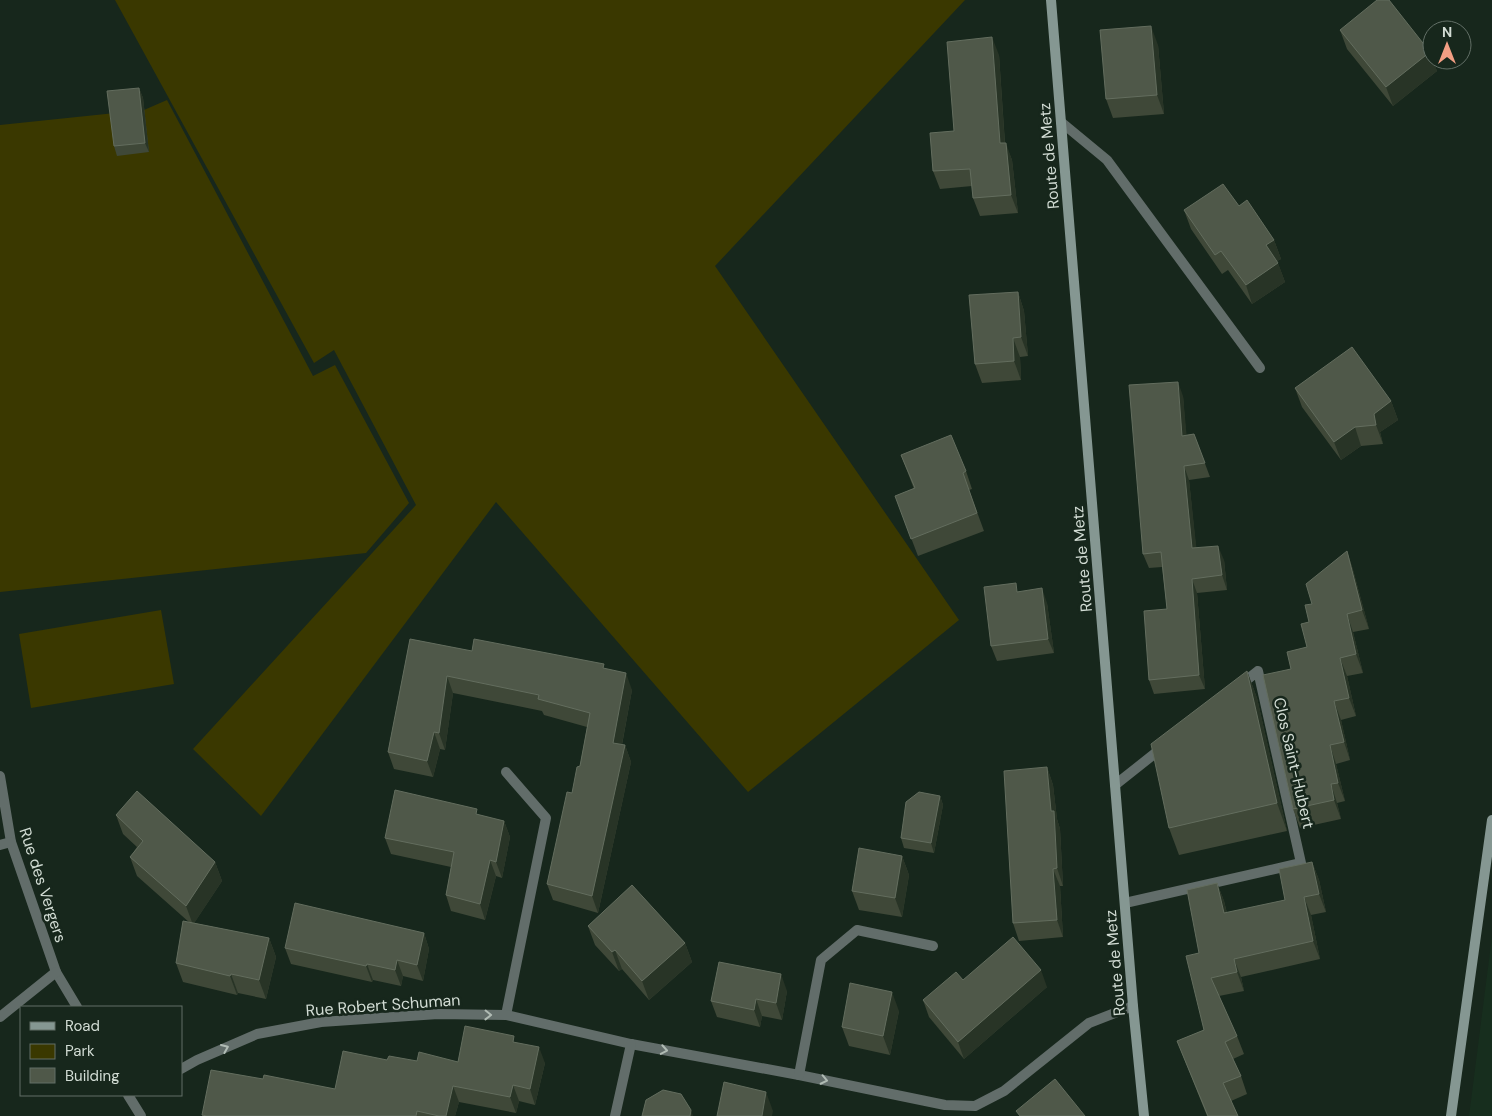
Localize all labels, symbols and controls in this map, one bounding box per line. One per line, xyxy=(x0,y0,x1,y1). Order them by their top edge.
north arrow xyxy=(1422,20,1472,70)
text: N xyxy=(1442,23,1452,41)
street label: Route de Metz xyxy=(1034,102,1064,210)
street label: Route de Metz xyxy=(1067,505,1097,613)
street label: Clos Saint-Hubert xyxy=(1269,695,1319,831)
street label: Rue des Vergers xyxy=(15,825,71,945)
street label: Route de Metz xyxy=(1100,909,1130,1017)
street label: Rue Robert Schuman xyxy=(305,989,461,1021)
legend xyxy=(20,1006,182,1096)
one-way arrow xyxy=(485,1010,493,1020)
text: Road xyxy=(65,1016,100,1036)
text: Park xyxy=(65,1041,95,1061)
one-way arrow xyxy=(220,1043,229,1054)
one-way arrow xyxy=(660,1045,669,1055)
text: Building xyxy=(65,1066,120,1086)
one-way arrow xyxy=(820,1074,829,1085)

